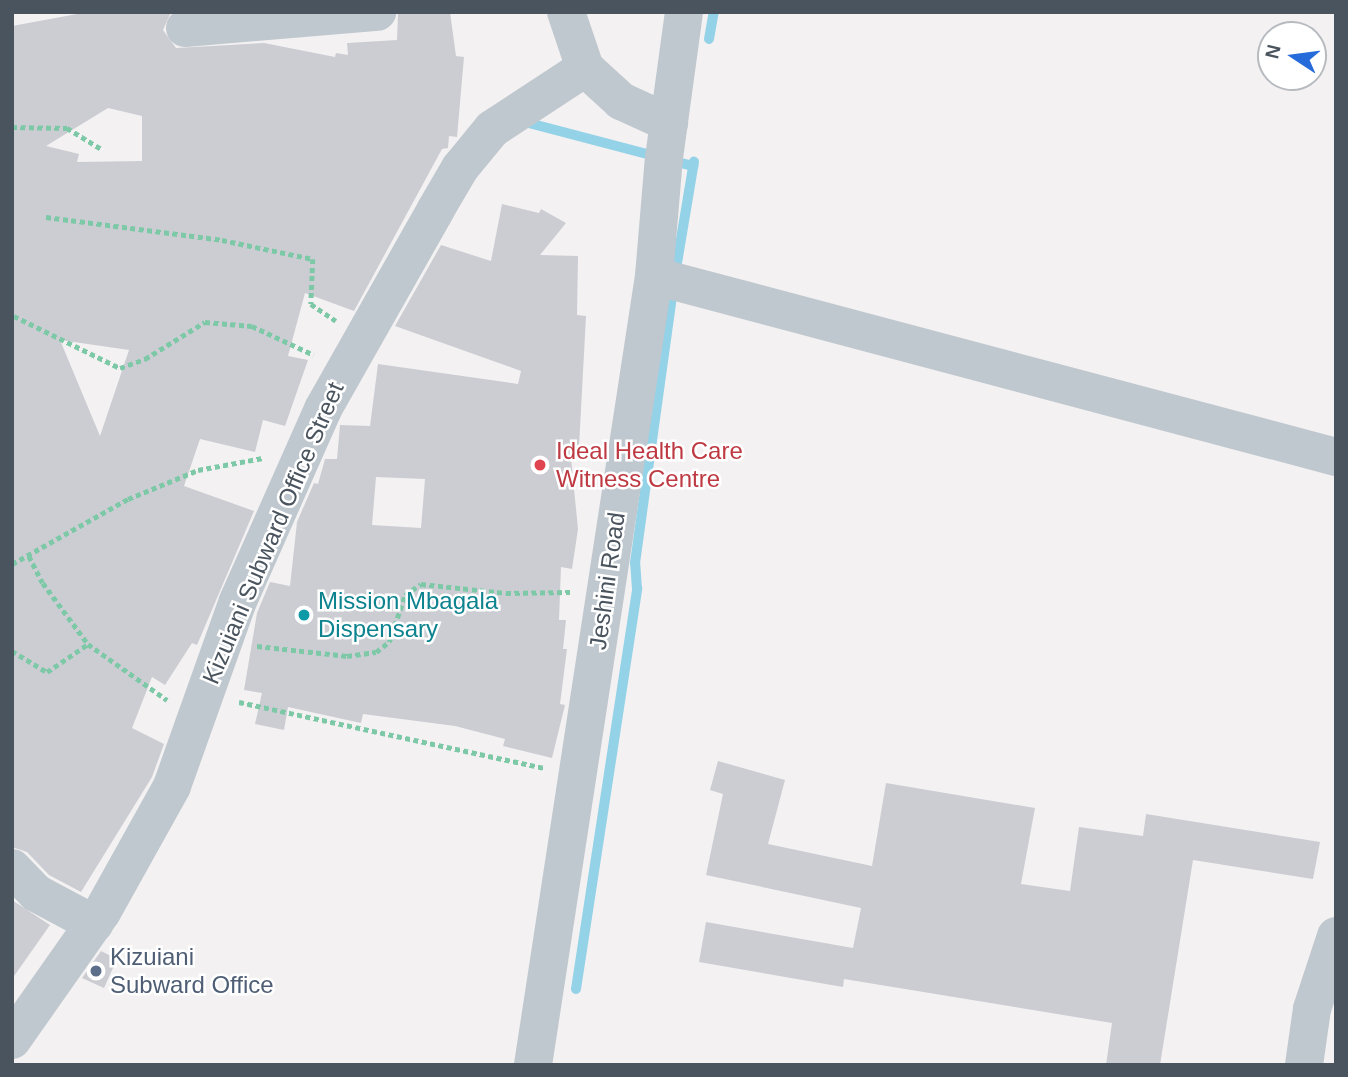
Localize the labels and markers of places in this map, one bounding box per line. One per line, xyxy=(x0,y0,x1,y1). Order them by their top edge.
place label: Ideal Health Care Witness Centre xyxy=(556,437,743,493)
marker: Ideal Health Care Witness Centre xyxy=(530,455,550,475)
place label: Mission Mbagala Dispensary xyxy=(318,587,498,643)
marker: Mission Mbagala Dispensary xyxy=(296,607,312,623)
place label: Kizuiani Subward Office xyxy=(110,943,274,999)
marker: Kizuiani Subward Office xyxy=(88,963,104,979)

